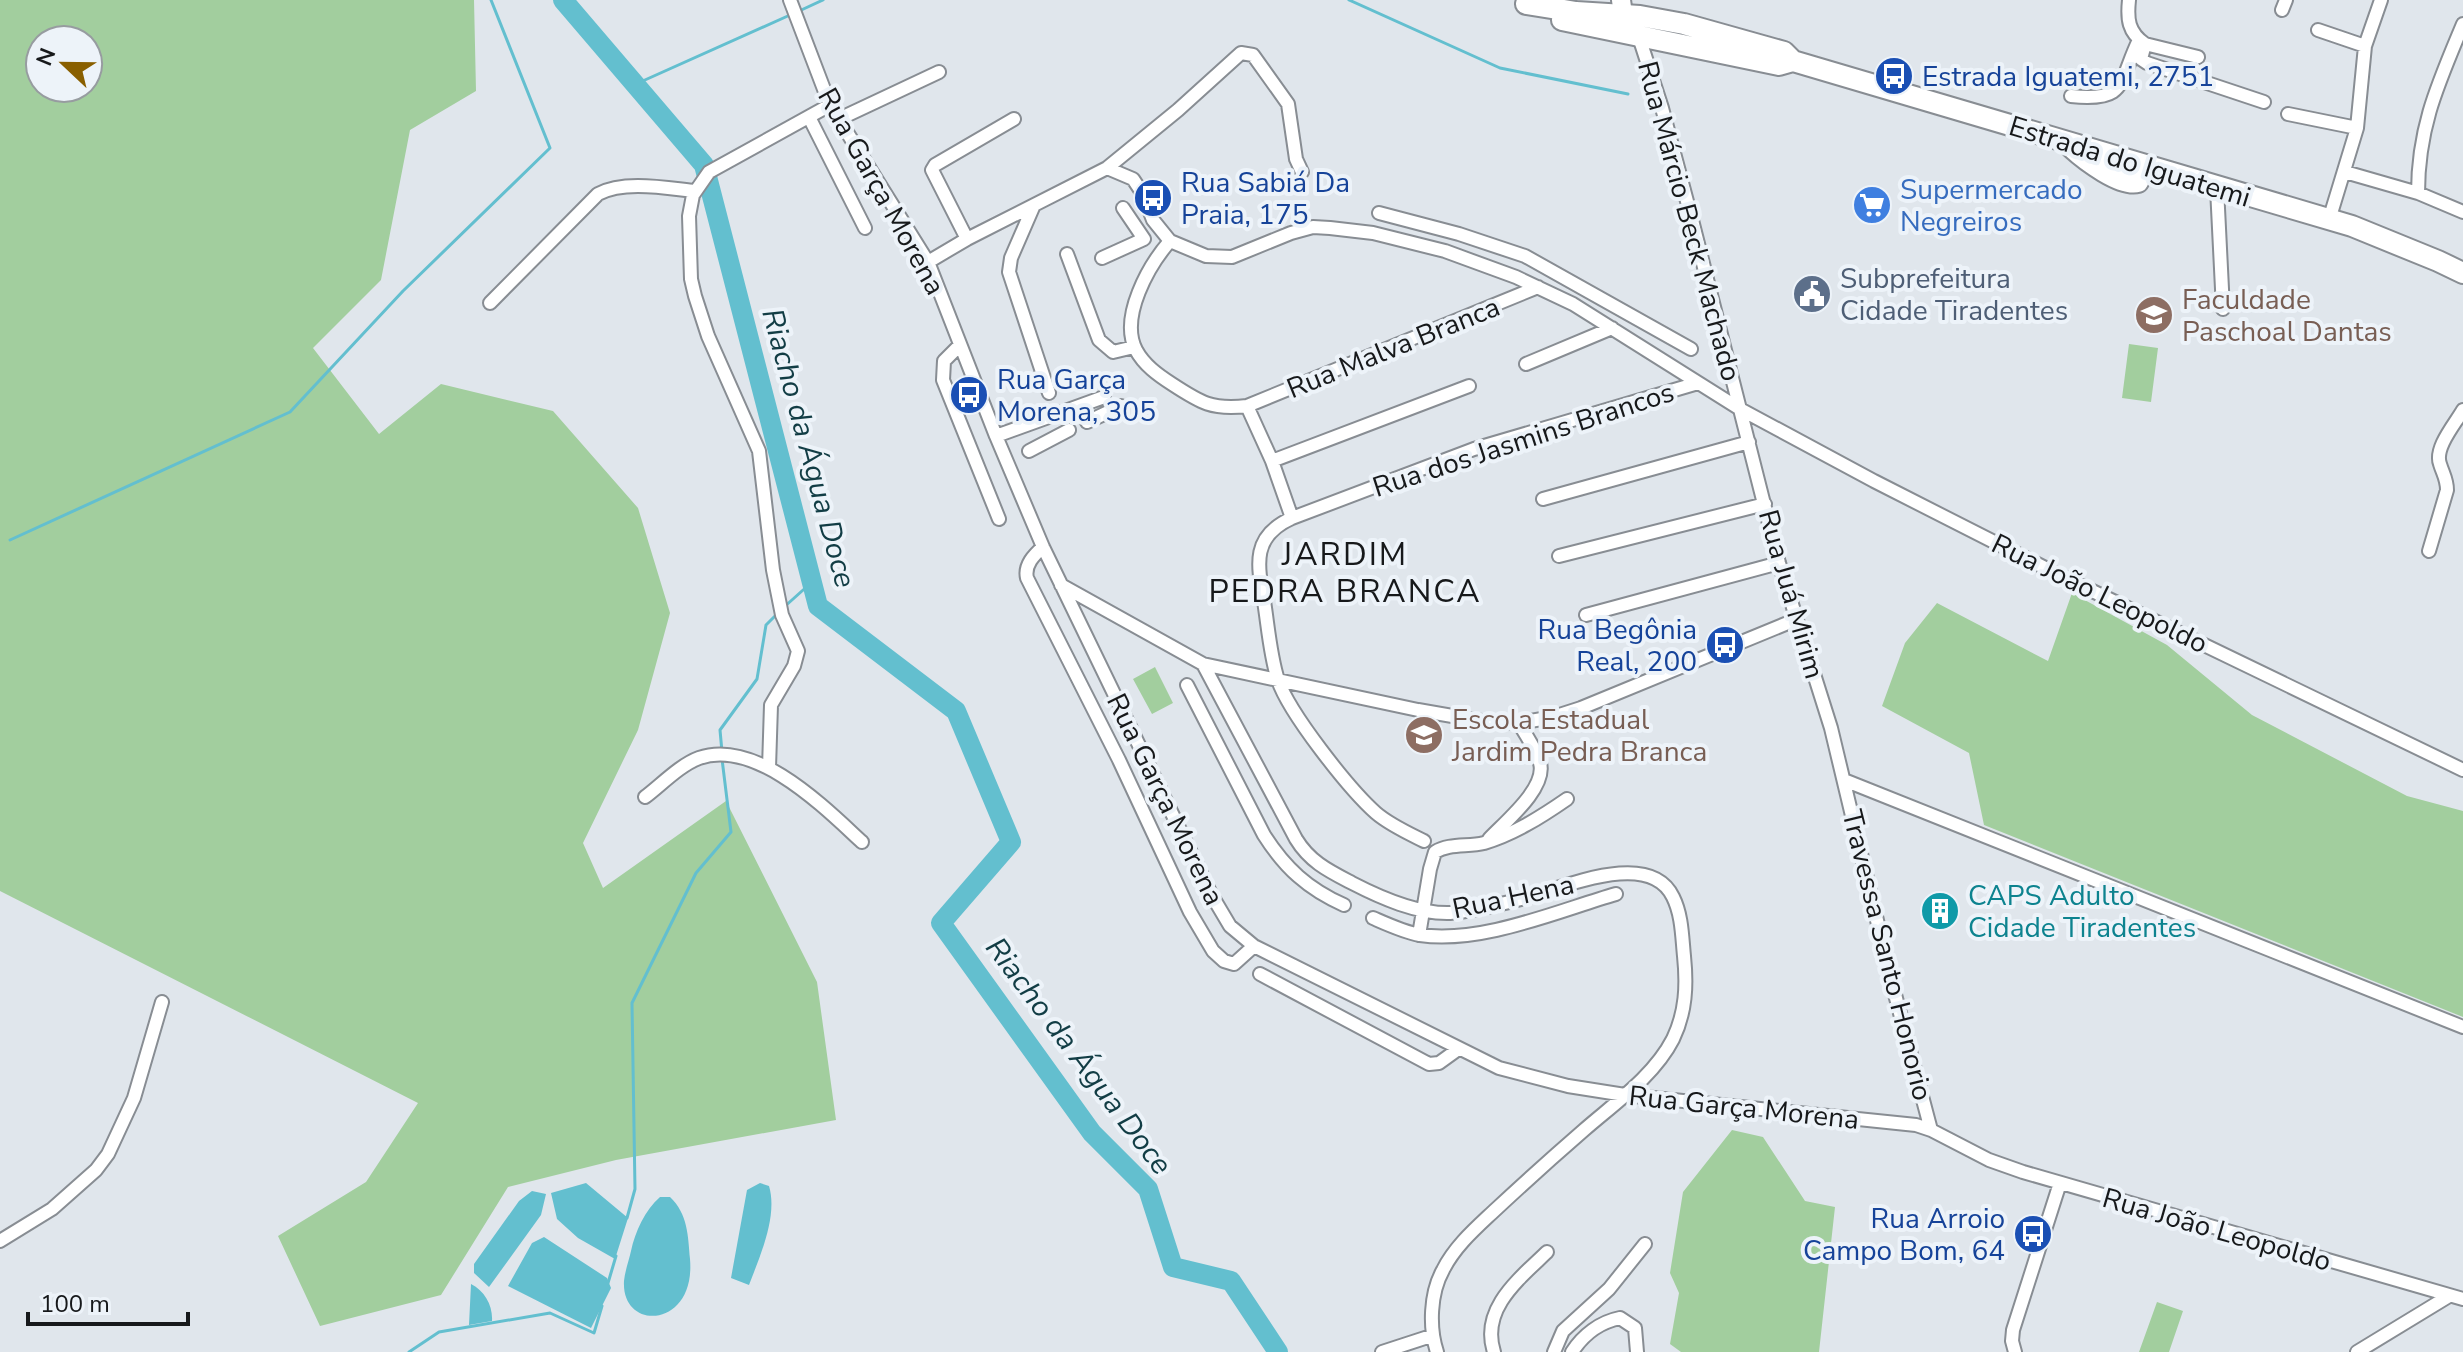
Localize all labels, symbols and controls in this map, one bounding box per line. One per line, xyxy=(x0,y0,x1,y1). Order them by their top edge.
north arrow xyxy=(24,24,104,104)
text: N xyxy=(29,44,63,70)
bus stop icon: Estrada Iguatemi, 2751 xyxy=(1873,55,1915,97)
street label: Rua Márcio Beck Machado xyxy=(1628,57,1750,385)
place label: Estrada Iguatemi, 2751 xyxy=(1922,58,2214,96)
street label: Rua Garça Morena xyxy=(808,81,954,302)
street label: Estrada do Iguatemi xyxy=(2004,107,2255,217)
place label: Rua Sabiá Da Praia, 175 xyxy=(1181,164,1350,234)
place label: Supermercado Negreiros xyxy=(1900,171,2082,241)
bus stop icon: Rua Sabiá Da Praia, 175 xyxy=(1132,177,1174,219)
supermarket icon: Supermercado Negreiros xyxy=(1851,184,1893,226)
place label: Subprefeitura Cidade Tiradentes xyxy=(1840,260,2068,330)
public building icon: Subprefeitura Cidade Tiradentes xyxy=(1791,273,1833,315)
place label: Faculdade Paschoal Dantas xyxy=(2182,281,2392,351)
street label: Rua Malva Branca xyxy=(1281,288,1506,408)
school or university icon: Faculdade Paschoal Dantas xyxy=(2133,294,2175,336)
water label: Riacho da Água Doce xyxy=(751,304,866,592)
place label: Rua Garça Morena, 305 xyxy=(997,361,1156,431)
street label: Rua dos Jasmins Brancos xyxy=(1368,373,1679,507)
bus stop icon: Rua Garça Morena, 305 xyxy=(948,374,990,416)
street label: Rua Juá Mirim xyxy=(1749,505,1833,683)
street label: Rua João Leopoldo xyxy=(1985,525,2214,663)
district label: JARDIM PEDRA BRANCA xyxy=(1208,533,1482,613)
place label: Rua Begônia Real, 200 xyxy=(1537,611,1697,681)
bus stop icon: Rua Begônia Real, 200 xyxy=(1704,624,1746,666)
street label: Rua Garça Morena xyxy=(1097,687,1233,912)
place label: Escola Estadual Jardim Pedra Branca xyxy=(1451,701,1707,771)
school or university icon: Escola Estadual Jardim Pedra Branca xyxy=(1403,714,1445,756)
street label: Travessa Santo Honorio xyxy=(1833,806,1942,1105)
street label: Rua Hena xyxy=(1449,866,1578,928)
place label: CAPS Adulto Cidade Tiradentes xyxy=(1968,877,2196,947)
building icon: CAPS Adulto Cidade Tiradentes xyxy=(1919,890,1961,932)
water label: Riacho da Água Doce xyxy=(976,929,1182,1184)
street label: Rua Garça Morena xyxy=(1627,1077,1861,1139)
street label: Rua João Leopoldo xyxy=(2098,1179,2335,1281)
place label: Rua Arroio Campo Bom, 64 xyxy=(1803,1200,2005,1270)
bus stop icon: Rua Arroio Campo Bom, 64 xyxy=(2012,1213,2054,1255)
scale bar xyxy=(28,1276,188,1326)
text: 100 m xyxy=(40,1288,110,1320)

